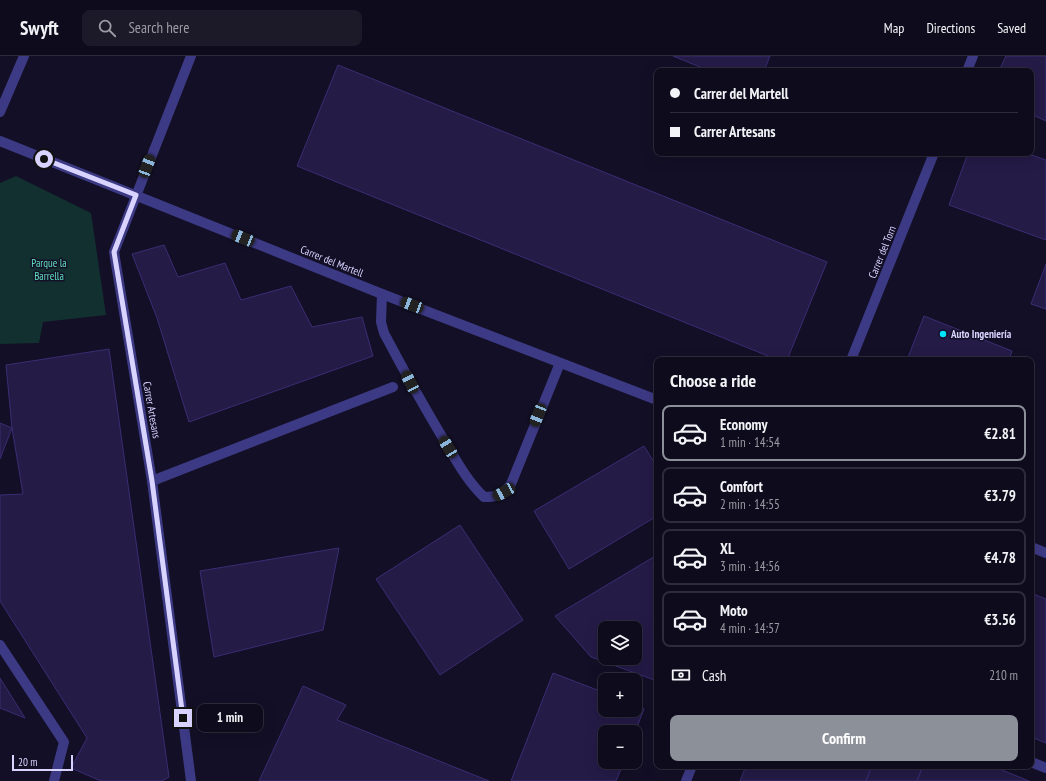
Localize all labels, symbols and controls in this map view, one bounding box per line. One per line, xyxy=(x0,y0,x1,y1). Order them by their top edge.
search box xyxy=(82,10,362,46)
text: Swyft xyxy=(20,16,58,40)
icon: search xyxy=(96,17,118,39)
text: Search here xyxy=(128,18,189,37)
text: Map xyxy=(884,19,904,37)
text: Directions xyxy=(926,19,975,37)
text: Saved xyxy=(997,19,1026,37)
text: Carrer del Martell xyxy=(694,84,788,103)
text: Carrer Artesans xyxy=(694,122,776,141)
route start xyxy=(35,150,53,168)
car xyxy=(137,153,157,179)
street label: Carrer del Torn xyxy=(865,223,899,280)
car xyxy=(230,228,256,248)
street label: Carrer del Martell xyxy=(298,242,366,280)
park label: Parque la Barrella xyxy=(31,256,67,283)
car xyxy=(399,295,425,315)
place label: Auto Ingeniería xyxy=(950,327,1012,341)
marker: Auto Ingeniería xyxy=(938,329,948,339)
car xyxy=(399,369,421,395)
text: Choose a ride xyxy=(670,369,756,392)
street label: Carrer Artesans xyxy=(140,380,164,440)
car xyxy=(528,402,548,428)
icon: car xyxy=(672,415,708,451)
text: Economy xyxy=(720,415,768,434)
text: €2.81 xyxy=(984,424,1016,443)
car xyxy=(437,434,459,460)
text: 1 min · 14:54 xyxy=(720,434,780,451)
icon: car xyxy=(672,477,708,513)
text: Comfort xyxy=(720,477,763,496)
car xyxy=(491,481,517,503)
text: €3.79 xyxy=(984,486,1016,505)
text: 2 min · 14:55 xyxy=(720,496,780,513)
icon: car xyxy=(672,539,708,575)
text: XL xyxy=(720,539,734,558)
text: €4.78 xyxy=(984,548,1016,567)
text: 3 min · 14:56 xyxy=(720,558,780,575)
icon: car xyxy=(672,601,708,637)
text: Moto xyxy=(720,601,748,620)
text: €3.56 xyxy=(984,610,1016,629)
text: 4 min · 14:57 xyxy=(720,620,780,637)
map controls xyxy=(598,621,642,769)
button: layers xyxy=(598,621,642,665)
icon: cash xyxy=(670,664,692,686)
text: Cash xyxy=(702,666,726,685)
text: 210 m xyxy=(989,667,1018,684)
button: + xyxy=(598,673,642,717)
callout: 1 min xyxy=(197,704,263,732)
route end xyxy=(174,709,192,727)
text: 1 min xyxy=(217,709,243,726)
button: Confirm xyxy=(670,715,1018,761)
button: − xyxy=(598,725,642,769)
scale bar xyxy=(12,753,73,772)
text: 20 m xyxy=(18,755,37,769)

